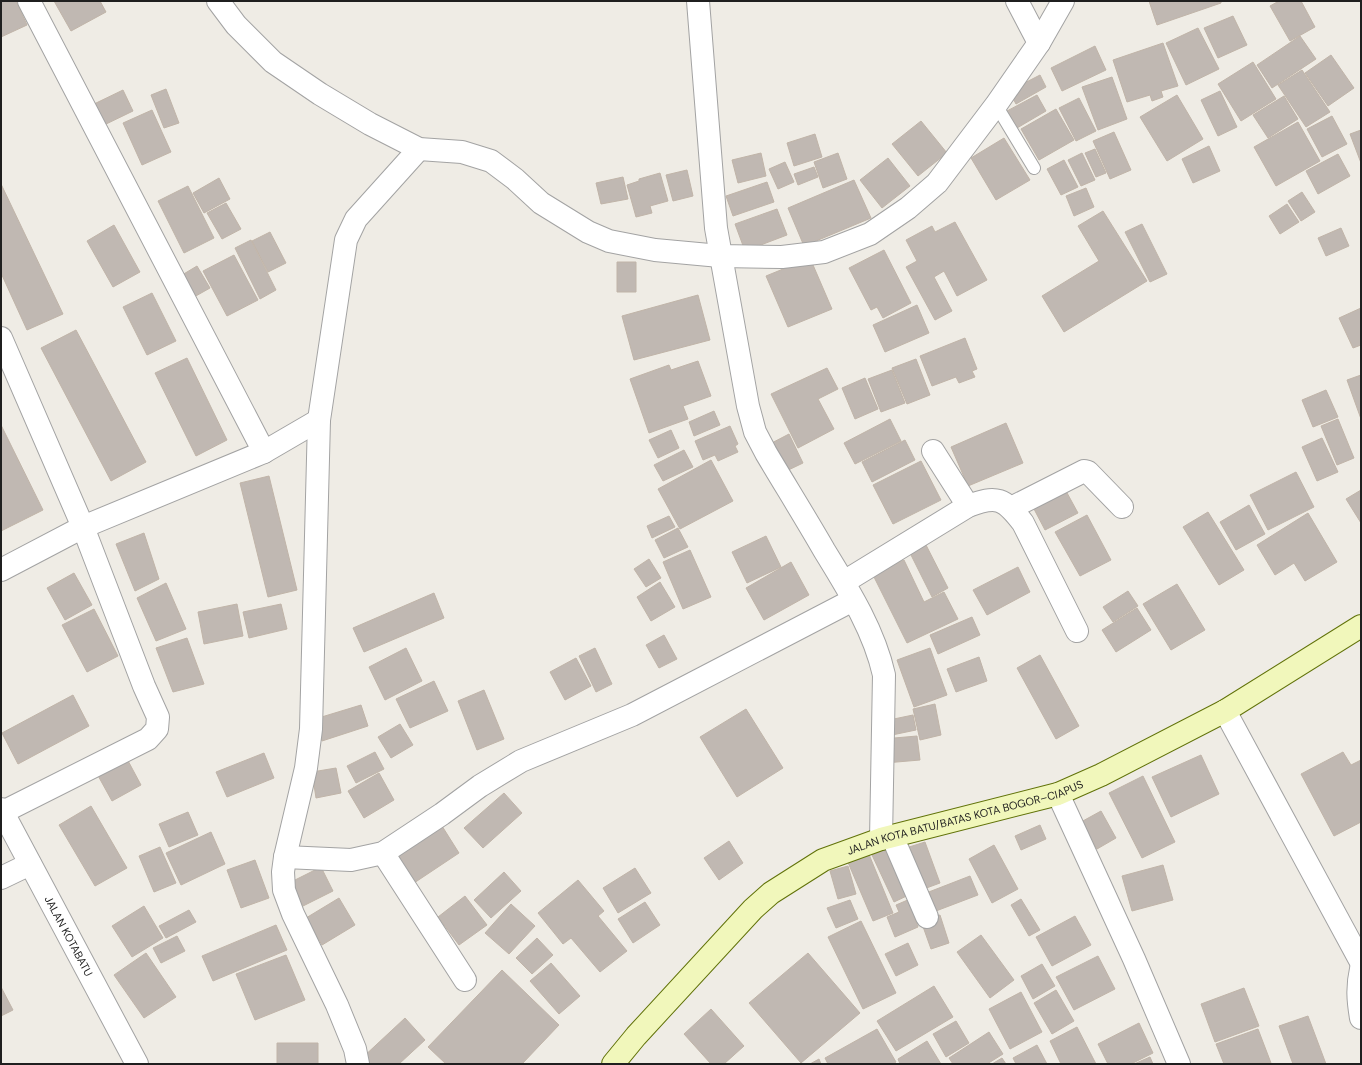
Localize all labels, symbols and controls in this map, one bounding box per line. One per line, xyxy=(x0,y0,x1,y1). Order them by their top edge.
street label: JALAN KOTA BATU/BATAS KOTA BOGOR–CIAPUS xyxy=(845,777,1085,858)
street label: JALAN KOTABATU xyxy=(42,893,96,979)

